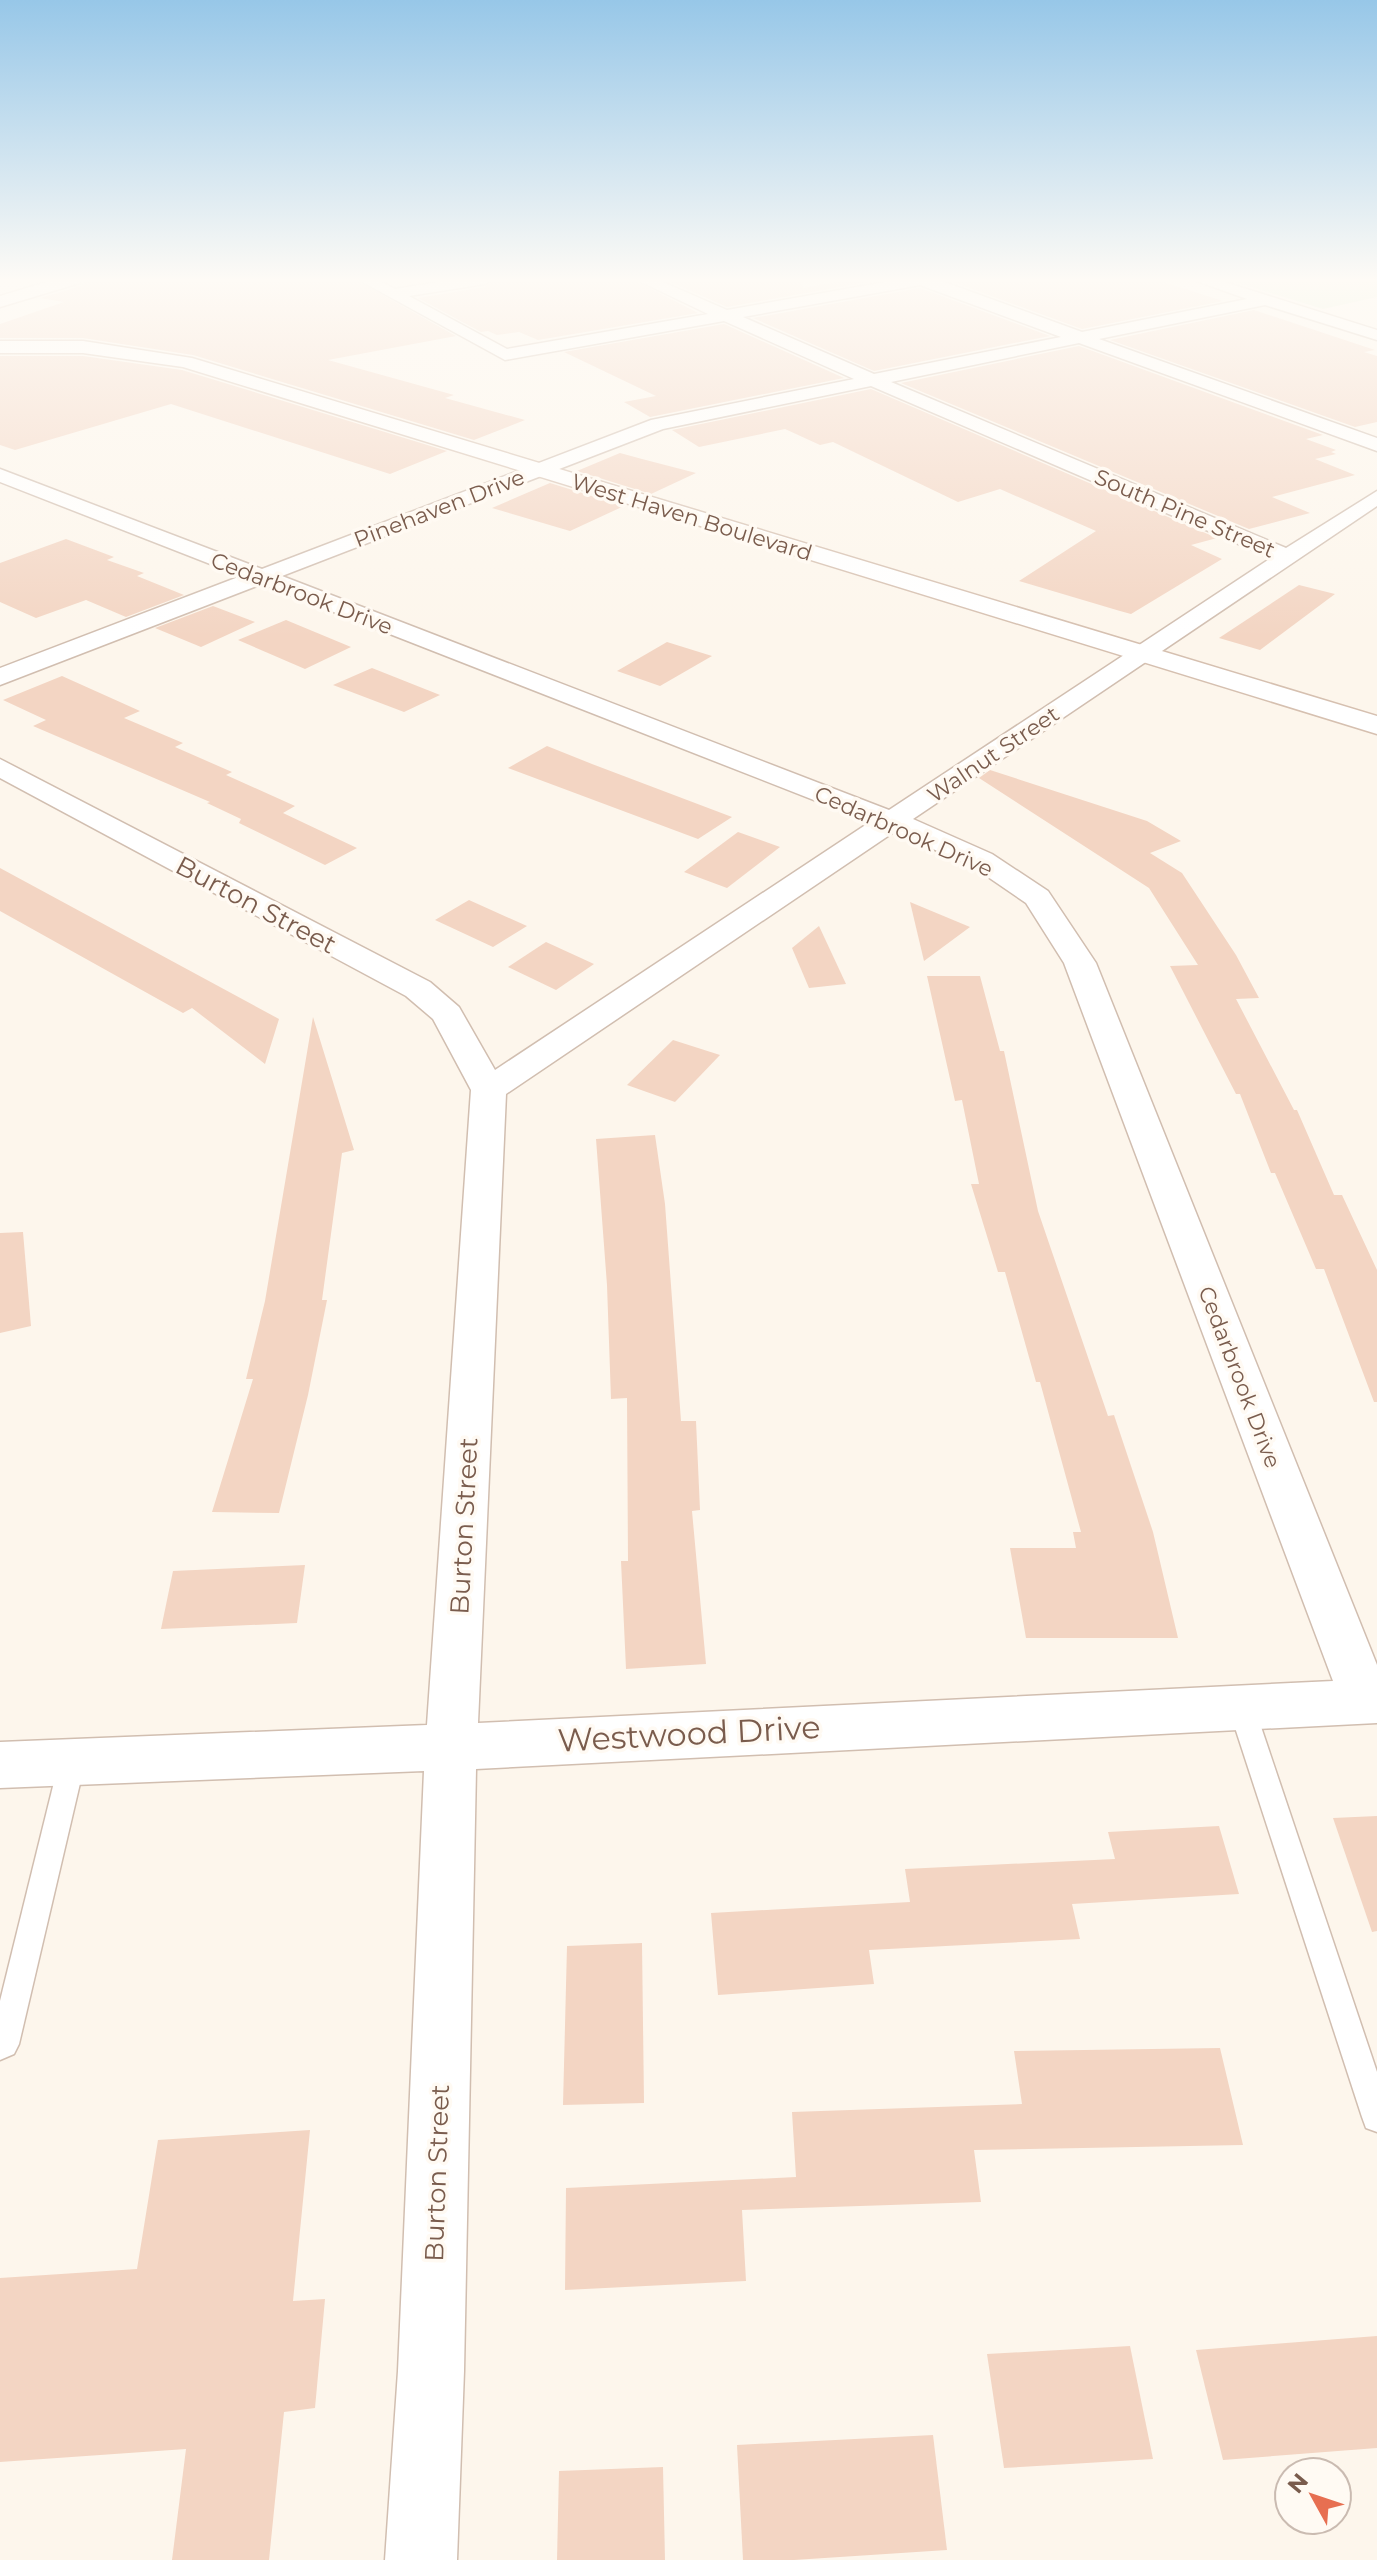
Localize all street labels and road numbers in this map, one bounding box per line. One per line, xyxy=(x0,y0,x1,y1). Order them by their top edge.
street label: Pinehaven Drive xyxy=(350,463,528,553)
street label: South Pine Street xyxy=(1090,463,1279,564)
street label: West Haven Boulevard xyxy=(568,468,815,567)
street label: Cedarbrook Drive xyxy=(207,546,397,641)
street label: Walnut Street xyxy=(922,700,1064,808)
street label: Cedarbrook Drive xyxy=(810,780,997,883)
street label: Burton Street xyxy=(170,849,342,961)
street label: Cedarbrook Drive xyxy=(1192,1282,1287,1472)
street label: Burton Street xyxy=(443,1437,485,1615)
street label: Westwood Drive xyxy=(557,1707,821,1760)
street label: Burton Street xyxy=(418,2084,456,2262)

